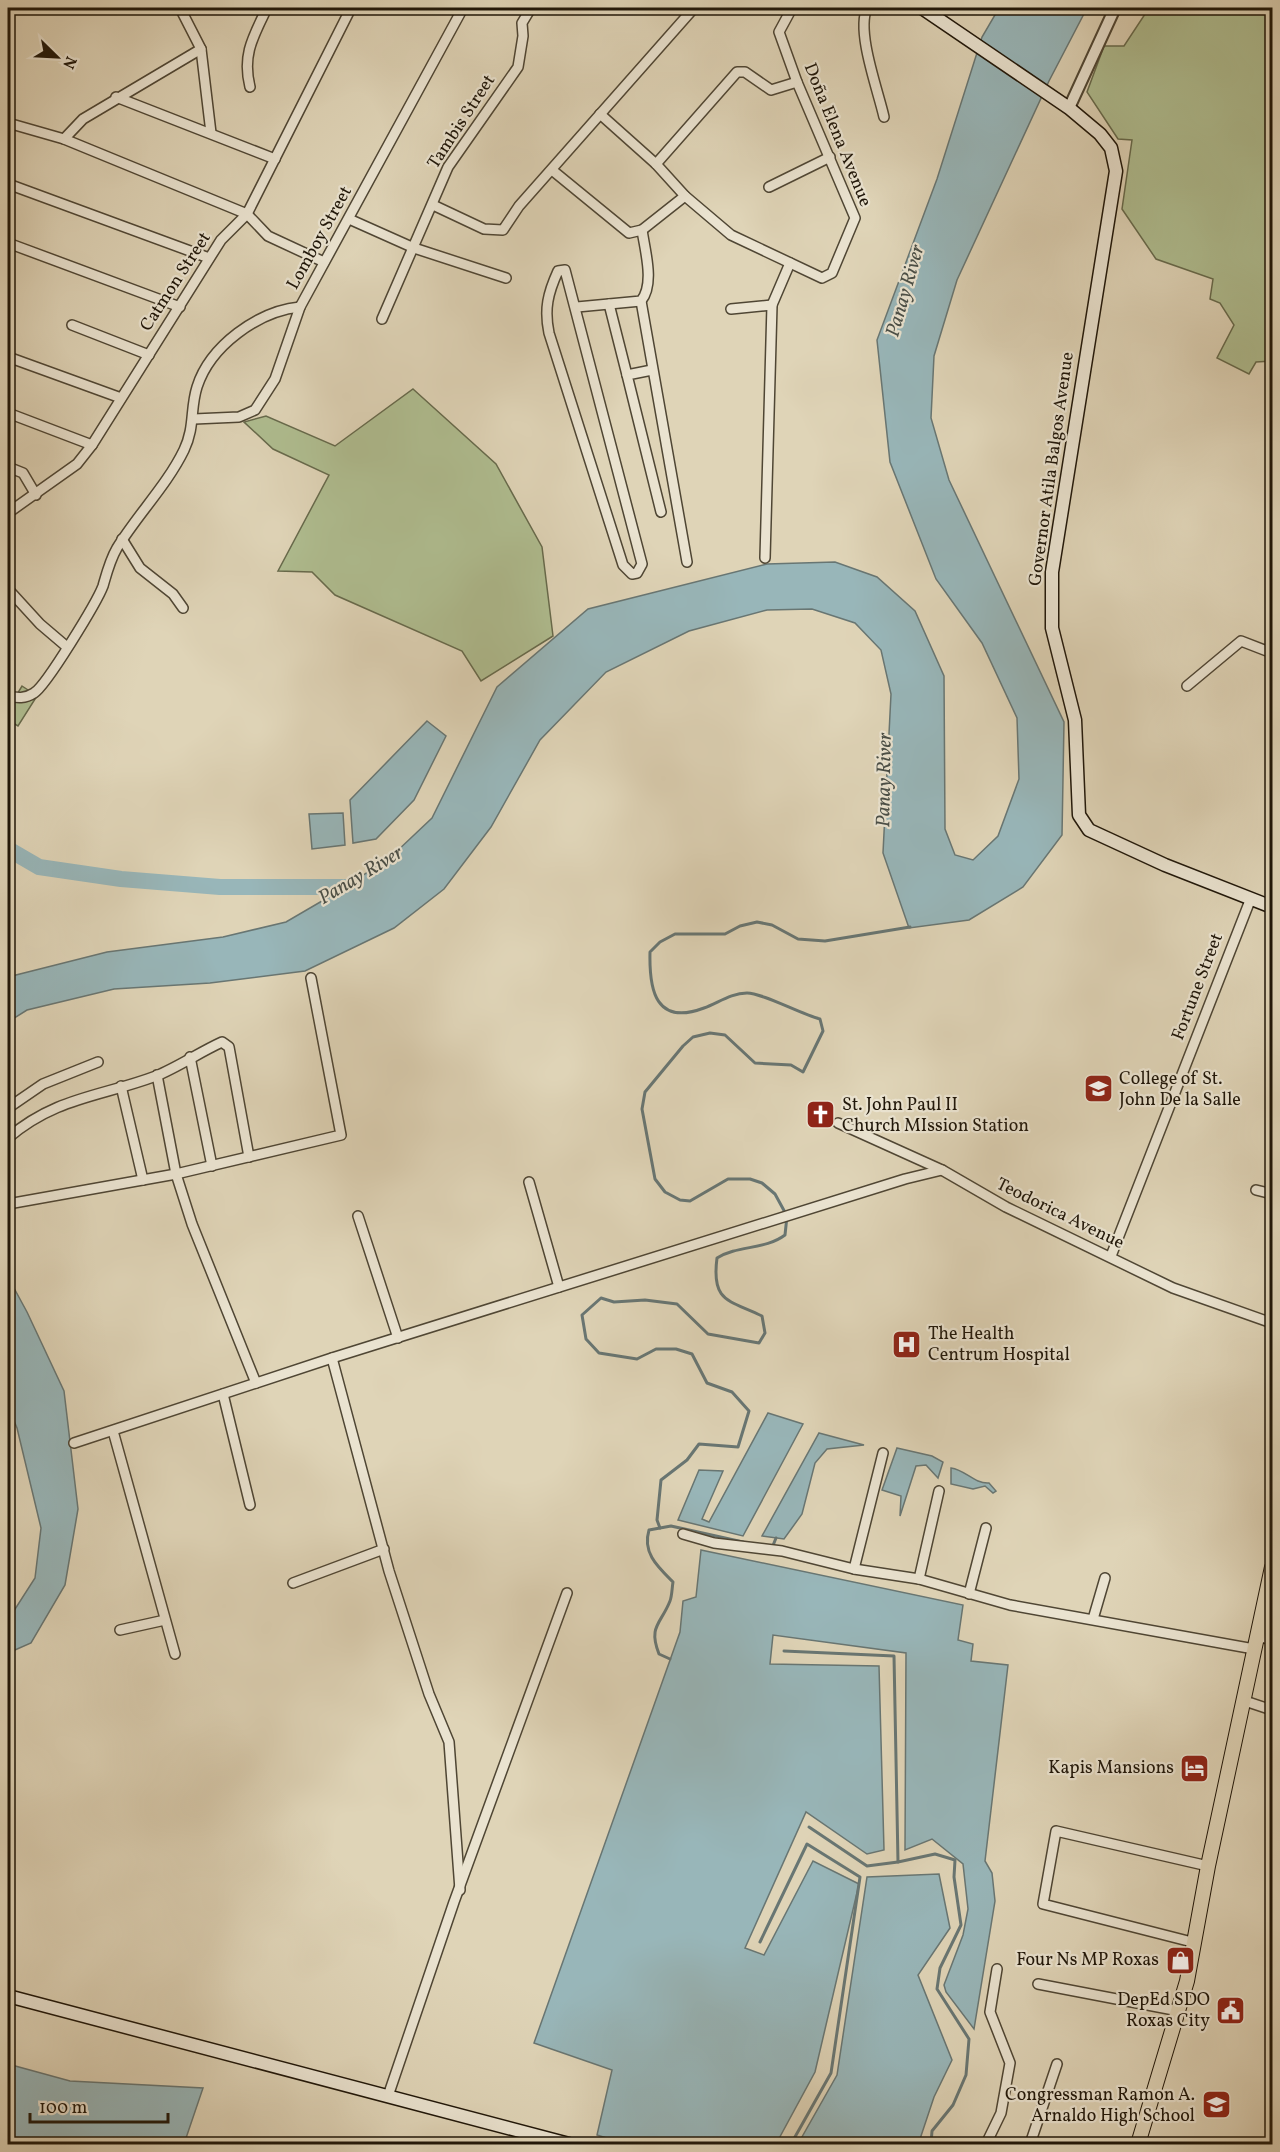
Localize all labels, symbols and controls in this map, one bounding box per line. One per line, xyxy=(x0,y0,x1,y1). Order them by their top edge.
north arrow xyxy=(27,27,87,87)
text: N xyxy=(56,53,81,72)
street label: Doña Elena Avenue xyxy=(797,59,877,211)
street label: Tambis Street xyxy=(422,70,502,174)
street label: Lomboy Street xyxy=(281,182,359,294)
street label: Catmon Street xyxy=(135,227,217,337)
water label: Panay River xyxy=(879,241,933,340)
street label: Governor Atila Balgos Avenue xyxy=(1023,350,1081,588)
water label: Panay River xyxy=(870,732,900,828)
water label: Panay River xyxy=(313,839,409,912)
street label: Fortune Street xyxy=(1166,930,1230,1044)
place label: College of St. John De la Salle xyxy=(1119,1067,1241,1113)
school or university icon: College of St. John De la Salle xyxy=(1082,1073,1114,1105)
place label: St. John Paul II Church MIssion Station xyxy=(842,1093,1029,1139)
church icon: St. John Paul II Church MIssion Station xyxy=(805,1099,837,1131)
street label: Teodorica Avenue xyxy=(992,1172,1128,1256)
place label: The Health Centrum Hospital xyxy=(928,1322,1070,1368)
hospital icon: The Health Centrum Hospital xyxy=(891,1328,923,1360)
hotel icon: Kapis Mansions xyxy=(1179,1752,1211,1784)
place label: Kapis Mansions xyxy=(1048,1756,1174,1781)
shop icon: Four Ns MP Roxas xyxy=(1164,1944,1196,1976)
place label: Four Ns MP Roxas xyxy=(1016,1948,1159,1973)
place label: DepEd SDO Roxas City xyxy=(1117,1988,1210,2034)
public building icon: DepEd SDO Roxas City xyxy=(1215,1994,1247,2026)
place label: Congressman Ramon A. Arnaldo High School xyxy=(1005,2083,1195,2129)
scale bar xyxy=(30,2086,168,2124)
school or university icon: Congressman Ramon A. Arnaldo High School xyxy=(1200,2089,1232,2121)
text: 100 m xyxy=(39,2096,88,2121)

